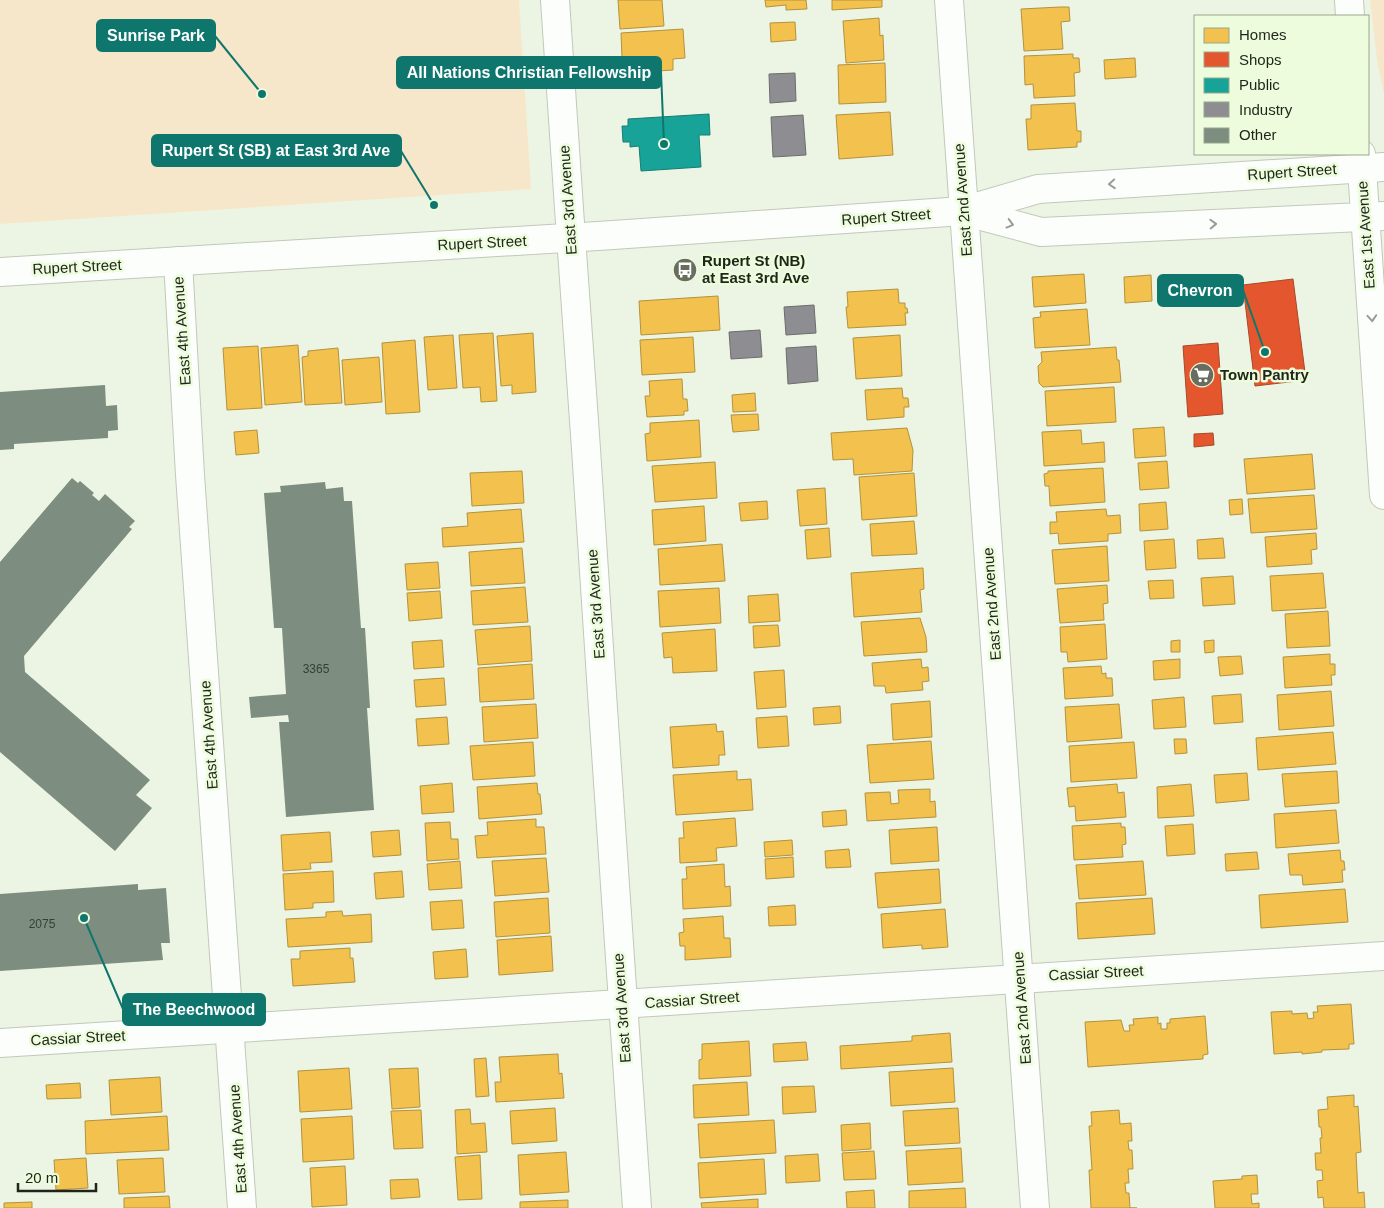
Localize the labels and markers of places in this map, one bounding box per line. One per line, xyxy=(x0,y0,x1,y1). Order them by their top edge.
callout: Sunrise Park xyxy=(97,20,215,51)
callout: All Nations Christian Fellowship xyxy=(397,57,661,88)
callout: Rupert St (SB) at East 3rd Ave xyxy=(152,135,401,166)
place label: Rupert St (NB) at East 3rd Ave xyxy=(702,252,809,286)
bus stop icon: Rupert St (NB) at East 3rd Ave xyxy=(672,257,698,283)
callout: Chevron xyxy=(1158,275,1243,306)
supermarket icon: Town Pantry xyxy=(1189,362,1215,388)
place label: Town Pantry xyxy=(1220,366,1310,383)
callout: The Beechwood xyxy=(123,994,265,1025)

